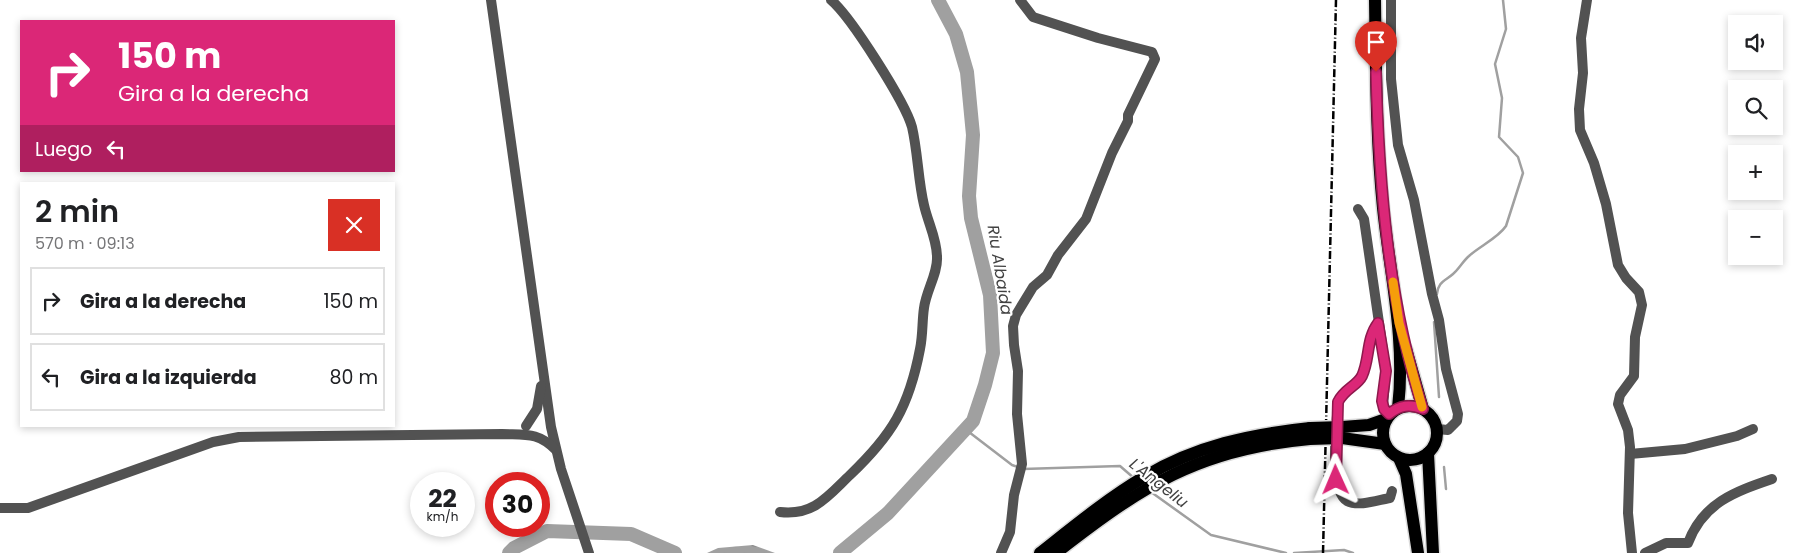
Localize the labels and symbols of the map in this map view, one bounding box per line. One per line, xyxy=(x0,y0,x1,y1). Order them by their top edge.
pin xyxy=(1355,21,1397,72)
water label: Riu Albaida xyxy=(982,223,1018,317)
water label: L'Angeliu xyxy=(1125,453,1193,513)
position arrow xyxy=(1309,453,1361,505)
speed limit sign: 30 xyxy=(485,472,550,537)

